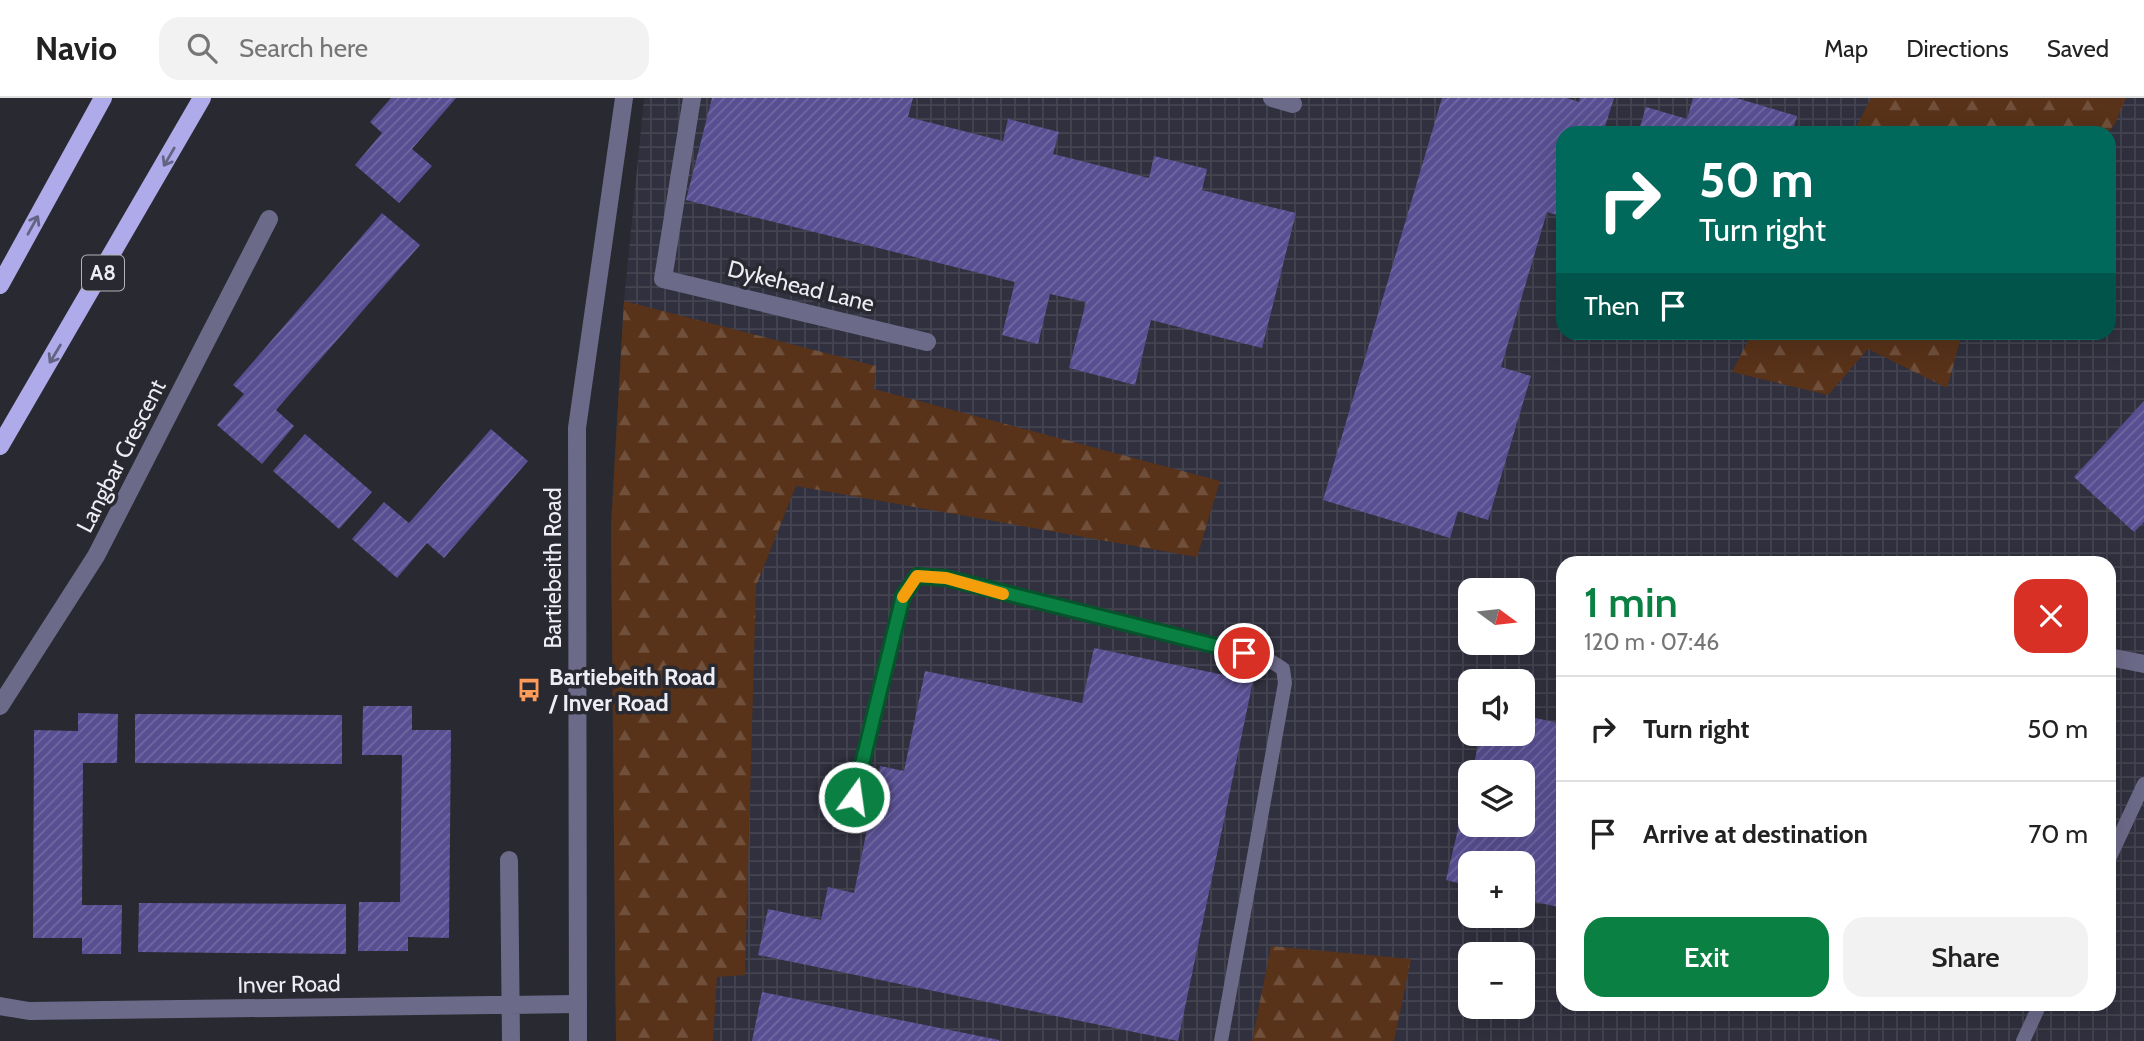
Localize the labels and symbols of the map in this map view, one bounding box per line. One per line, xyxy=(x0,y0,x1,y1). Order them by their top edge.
one-way arrow xyxy=(162,147,176,167)
one-way arrow xyxy=(26,216,40,236)
street label: Dykehead Lane xyxy=(725,254,878,318)
road number: A8 xyxy=(82,256,124,290)
one-way arrow xyxy=(48,344,62,364)
street label: Langbar Crescent xyxy=(70,375,172,537)
street label: Bartiebeith Road xyxy=(539,487,567,649)
north arrow xyxy=(1458,578,1535,654)
pin xyxy=(1214,623,1274,683)
place label: Bartiebeith Road / Inver Road xyxy=(548,663,716,717)
bus stop icon: Bartiebeith Road / Inver Road xyxy=(515,676,543,704)
position arrow xyxy=(817,760,891,834)
street label: Inver Road xyxy=(237,969,341,999)

